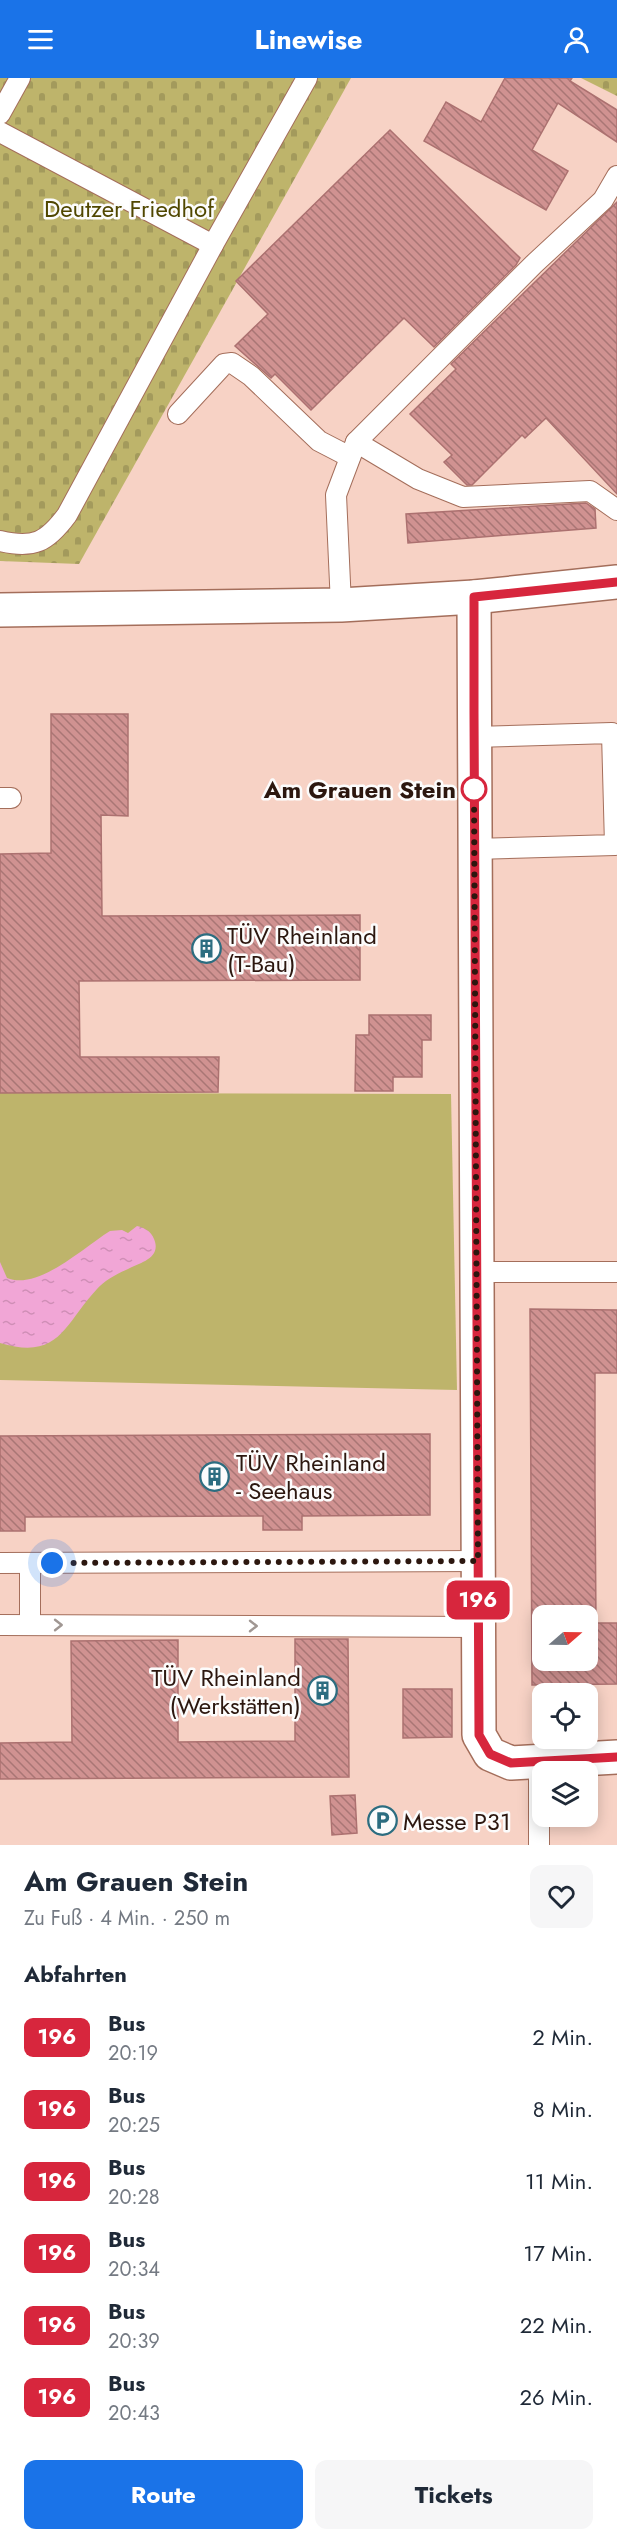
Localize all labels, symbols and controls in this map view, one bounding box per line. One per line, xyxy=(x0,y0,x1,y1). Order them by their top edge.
text: Linewise xyxy=(254,20,363,59)
icon: menu xyxy=(24,23,57,56)
icon: person xyxy=(560,23,593,56)
park label: Deutzer Friedhof xyxy=(44,191,215,226)
place label: Am Grauen Stein xyxy=(263,772,456,807)
marker: Am Grauen Stein xyxy=(461,776,487,802)
place label: TÜV Rheinland (T-Bau) xyxy=(227,918,377,981)
building icon: TÜV Rheinland (T-Bau) xyxy=(190,933,222,965)
place label: TÜV Rheinland - Seehaus xyxy=(236,1445,386,1508)
building icon: TÜV Rheinland - Seehaus xyxy=(199,1460,231,1492)
your location xyxy=(37,1548,67,1578)
line badge: 196 xyxy=(444,1580,512,1619)
text: 196 xyxy=(459,1585,497,1615)
north arrow xyxy=(532,1605,598,1671)
map controls xyxy=(532,1605,598,1827)
one-way arrow xyxy=(54,1619,63,1631)
one-way arrow xyxy=(249,1620,258,1632)
place label: TÜV Rheinland (Werkstätten) xyxy=(151,1660,301,1723)
building icon: TÜV Rheinland (Werkstätten) xyxy=(306,1675,338,1707)
button: locate xyxy=(532,1683,598,1749)
button: layers xyxy=(532,1761,598,1827)
place label: Messe P31 xyxy=(403,1804,511,1839)
parking icon: Messe P31 xyxy=(366,1805,398,1837)
text: Am Grauen Stein xyxy=(24,1861,248,1902)
button: heart xyxy=(530,1865,593,1928)
text: Zu Fuß · 4 Min. · 250 m xyxy=(24,1904,230,1933)
text: Abfahrten xyxy=(24,1958,127,1990)
text: Bus xyxy=(108,2007,145,2039)
text: 2 Min. xyxy=(532,2021,593,2053)
text: 196 xyxy=(38,2022,76,2052)
text: 20:19 xyxy=(108,2039,158,2068)
text: Bus xyxy=(108,2079,145,2111)
text: 8 Min. xyxy=(533,2093,593,2125)
text: 196 xyxy=(38,2094,76,2124)
text: 20:25 xyxy=(108,2111,160,2140)
text: Bus xyxy=(108,2151,145,2183)
text: 11 Min. xyxy=(525,2165,593,2197)
text: 196 xyxy=(38,2166,76,2196)
text: 20:28 xyxy=(108,2183,160,2212)
text: Bus xyxy=(108,2223,145,2255)
text: 17 Min. xyxy=(523,2237,593,2269)
text: 196 xyxy=(38,2238,76,2268)
text: 20:34 xyxy=(108,2255,160,2284)
text: Bus xyxy=(108,2295,145,2327)
text: 22 Min. xyxy=(520,2309,593,2341)
text: 196 xyxy=(38,2310,76,2340)
text: 20:39 xyxy=(108,2327,160,2356)
text: Bus xyxy=(108,2367,145,2399)
text: 26 Min. xyxy=(520,2381,593,2413)
text: 196 xyxy=(38,2382,76,2412)
text: 20:43 xyxy=(108,2399,160,2428)
button: Route xyxy=(24,2460,303,2529)
button: Tickets xyxy=(315,2460,593,2529)

